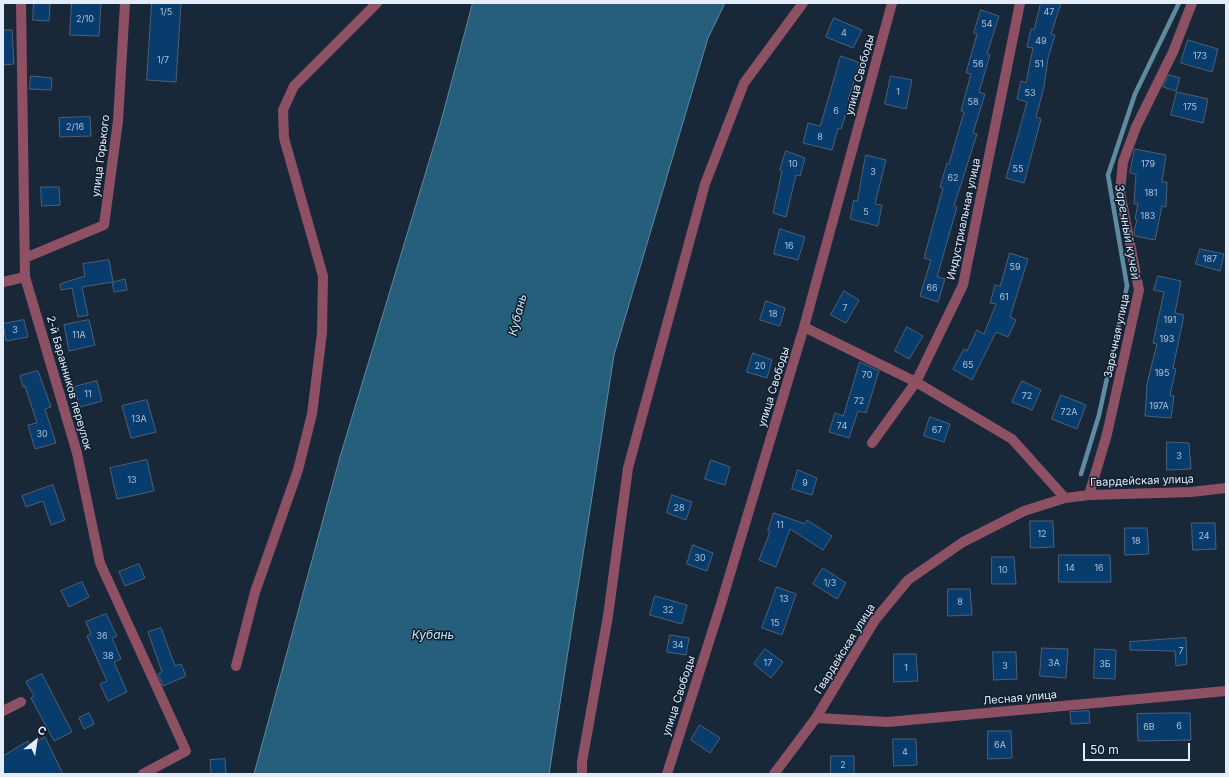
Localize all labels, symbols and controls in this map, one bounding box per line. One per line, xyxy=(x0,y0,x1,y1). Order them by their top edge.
house number: 1/5 xyxy=(160,7,172,17)
house number: 47 xyxy=(1044,7,1054,17)
house number: 2/10 xyxy=(76,14,94,24)
house number: 54 xyxy=(981,19,993,29)
house number: 4 xyxy=(841,28,847,38)
street label: улица Свободы xyxy=(843,33,877,117)
house number: 49 xyxy=(1035,36,1047,46)
house number: 173 xyxy=(1193,51,1207,61)
house number: 1/7 xyxy=(157,55,169,65)
house number: 56 xyxy=(972,59,984,69)
house number: 51 xyxy=(1034,59,1044,69)
house number: 1 xyxy=(896,87,900,97)
house number: 53 xyxy=(1024,88,1036,98)
house number: 58 xyxy=(967,97,979,107)
house number: 175 xyxy=(1183,102,1197,112)
house number: 6 xyxy=(833,106,839,116)
street label: улица Горького xyxy=(89,114,113,198)
house number: 2/16 xyxy=(66,122,84,132)
house number: 8 xyxy=(817,132,823,142)
street label: Индустриальная улица xyxy=(945,157,983,281)
house number: 10 xyxy=(788,159,798,169)
house number: 179 xyxy=(1141,159,1155,169)
house number: 55 xyxy=(1013,164,1023,174)
house number: 3 xyxy=(870,167,876,177)
house number: 62 xyxy=(947,173,959,183)
water label: Заречный кучей xyxy=(1112,183,1142,281)
house number: 181 xyxy=(1145,188,1157,198)
house number: 5 xyxy=(863,207,869,217)
house number: 183 xyxy=(1141,211,1155,221)
house number: 16 xyxy=(784,241,794,251)
house number: 187 xyxy=(1203,254,1217,264)
house number: 59 xyxy=(1009,262,1021,272)
house number: 66 xyxy=(926,283,938,293)
house number: 61 xyxy=(999,292,1009,302)
water label: Кубань xyxy=(506,293,530,337)
street label: Заречная улица xyxy=(1102,293,1132,379)
house number: 7 xyxy=(842,303,848,313)
house number: 18 xyxy=(768,309,778,319)
street label: 2-й Баранников переулок xyxy=(43,314,95,452)
house number: 191 xyxy=(1164,315,1176,325)
house number: 3 xyxy=(12,325,18,335)
house number: 11А xyxy=(72,330,86,340)
house number: 193 xyxy=(1160,334,1174,344)
street label: улица Свободы xyxy=(756,345,792,429)
house number: 65 xyxy=(962,360,974,370)
house number: 20 xyxy=(754,361,766,371)
house number: 195 xyxy=(1155,368,1169,378)
house number: 70 xyxy=(862,370,872,380)
house number: 11 xyxy=(84,389,92,399)
house number: 72 xyxy=(1022,391,1032,401)
house number: 72 xyxy=(854,396,864,406)
house number: 197А xyxy=(1149,401,1169,411)
house number: 72А xyxy=(1061,407,1077,417)
house number: 13А xyxy=(131,414,147,424)
house number: 74 xyxy=(837,421,847,431)
house number: 67 xyxy=(932,425,942,435)
house number: 30 xyxy=(36,429,48,439)
house number: 3 xyxy=(1176,451,1182,461)
street label: Гвардейская улица xyxy=(1090,473,1194,489)
house number: 13 xyxy=(127,475,137,485)
house number: 9 xyxy=(802,478,808,488)
house number: 28 xyxy=(673,503,685,513)
house number: 11 xyxy=(776,520,784,530)
house number: 12 xyxy=(1037,529,1047,539)
house number: 24 xyxy=(1198,531,1210,541)
house number: 18 xyxy=(1131,536,1141,546)
house number: 30 xyxy=(694,553,706,563)
house number: 14 xyxy=(1065,563,1075,573)
house number: 16 xyxy=(1094,563,1104,573)
house number: 10 xyxy=(998,565,1008,575)
house number: 1/3 xyxy=(824,578,836,588)
house number: 13 xyxy=(779,594,789,604)
house number: 8 xyxy=(957,597,963,607)
street label: Гвардейская улица xyxy=(812,602,878,696)
house number: 32 xyxy=(662,605,674,615)
house number: 15 xyxy=(770,618,780,628)
water label: Кубань xyxy=(412,628,454,642)
house number: 36 xyxy=(96,631,108,641)
house number: 34 xyxy=(672,640,684,650)
house number: 7 xyxy=(1178,646,1184,656)
house number: 38 xyxy=(102,651,114,661)
street label: улица Свободы xyxy=(660,654,698,738)
house number: 17 xyxy=(764,658,772,668)
house number: 3А xyxy=(1048,658,1060,668)
house number: 3Б xyxy=(1099,659,1111,669)
house number: 3 xyxy=(1002,661,1008,671)
house number: 1 xyxy=(904,663,908,673)
street label: Лесная улица xyxy=(983,688,1057,708)
north arrow xyxy=(16,721,56,761)
house number: 6 xyxy=(1176,721,1182,731)
house number: 6В xyxy=(1143,722,1155,732)
text: С xyxy=(35,723,49,739)
scale bar xyxy=(1085,735,1192,761)
house number: 6А xyxy=(994,740,1006,750)
text: 50 m xyxy=(1090,742,1119,757)
house number: 4 xyxy=(902,747,908,757)
house number: 2 xyxy=(840,760,846,770)

